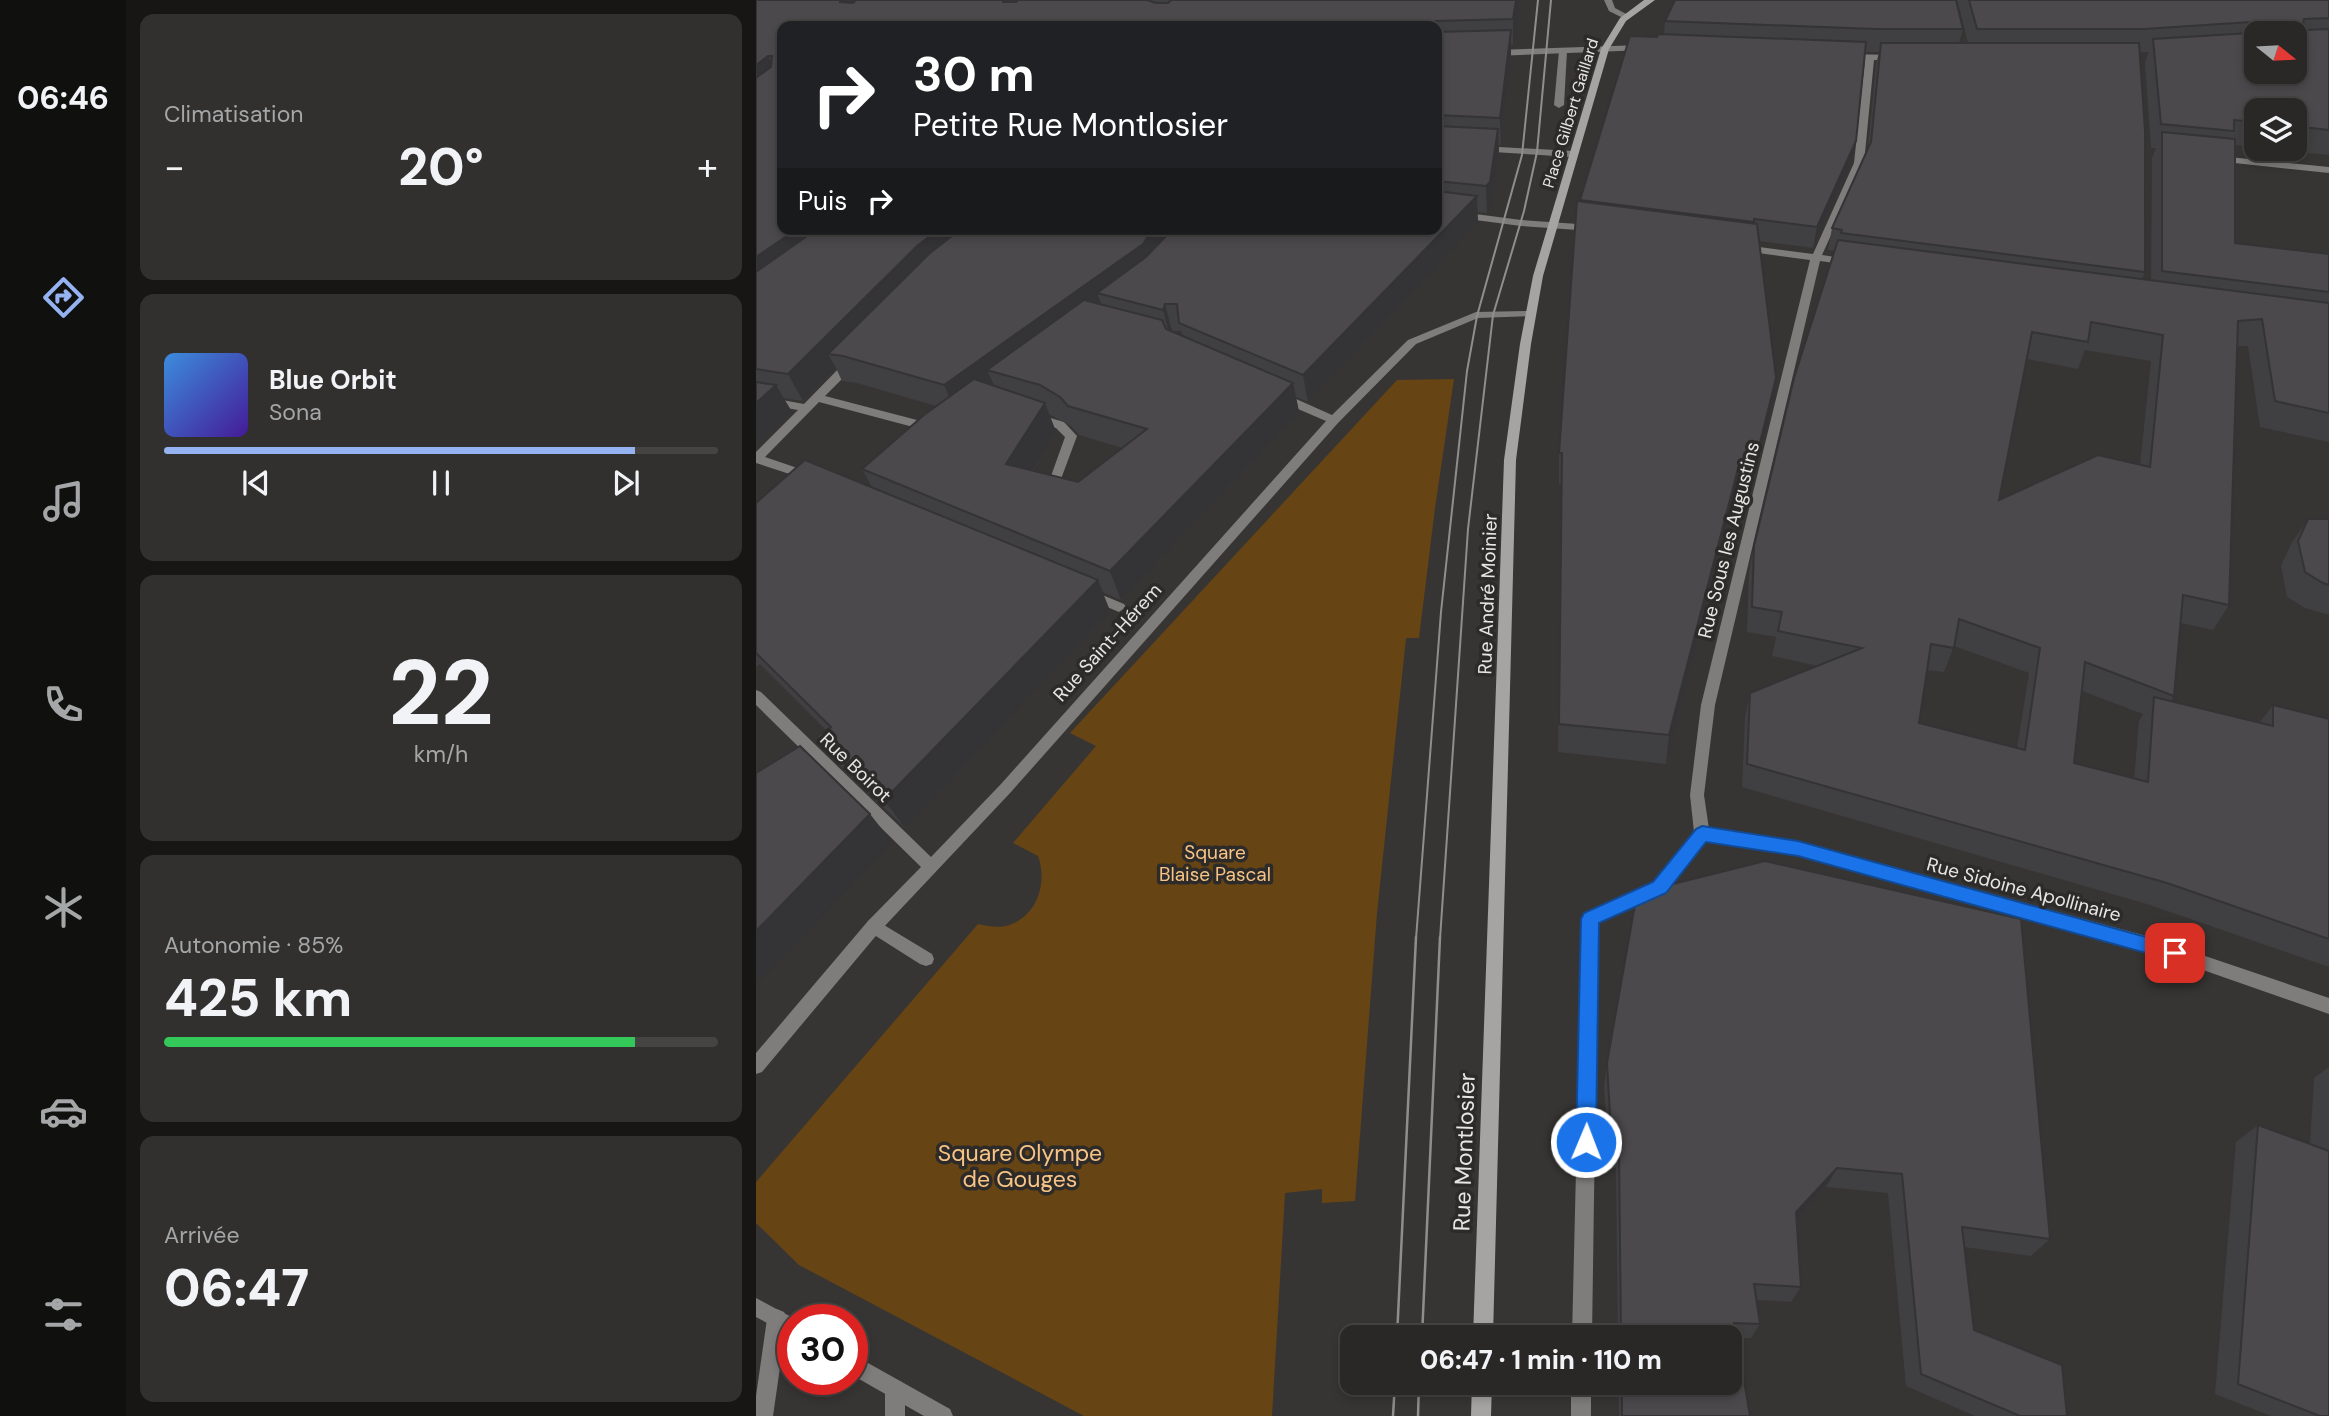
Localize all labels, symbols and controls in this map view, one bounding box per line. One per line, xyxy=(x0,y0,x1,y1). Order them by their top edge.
north arrow xyxy=(2244,21,2306,84)
map controls xyxy=(2244,21,2307,161)
street label: Place Gilbert Gaillard xyxy=(1538,36,1603,190)
text: 30 m xyxy=(913,42,1035,106)
icon: right xyxy=(798,49,889,140)
text: 06:46 xyxy=(17,77,109,119)
button: layers xyxy=(2244,98,2307,161)
text: Climatisation xyxy=(164,99,303,129)
text: Petite Rue Montlosier xyxy=(913,104,1228,146)
text: 20° xyxy=(398,133,484,201)
text: − xyxy=(164,142,185,192)
text: + xyxy=(697,142,718,192)
icon: right xyxy=(861,182,899,220)
text: Puis xyxy=(798,184,847,218)
icon: directions xyxy=(39,273,88,322)
text: Blue Orbit xyxy=(269,363,397,397)
text: Sona xyxy=(269,397,322,427)
street label: Rue Sous les Augustins xyxy=(1692,439,1765,641)
icon: previous xyxy=(237,464,275,502)
icon: pause xyxy=(422,464,460,502)
icon: next xyxy=(607,464,645,502)
icon: music xyxy=(39,477,88,526)
street label: Rue André Moinier xyxy=(1472,513,1503,675)
street label: Rue Saint-Hérem xyxy=(1048,578,1167,707)
text: 22 xyxy=(388,634,494,752)
icon: phone xyxy=(39,680,88,729)
street label: Rue Boirot xyxy=(814,727,897,808)
text: km/h xyxy=(414,739,468,769)
park label: Square Blaise Pascal xyxy=(1159,840,1271,887)
street label: Rue Sidoine Apollinaire xyxy=(1924,852,2124,927)
icon: climate xyxy=(39,883,88,932)
pin xyxy=(2145,923,2205,983)
text: Autonomie · 85% xyxy=(164,930,343,960)
icon: arrive xyxy=(2156,934,2194,972)
text: 425 km xyxy=(164,964,352,1032)
street label: Rue Montlosier xyxy=(1446,1072,1482,1232)
icon: car xyxy=(39,1087,88,1136)
position arrow xyxy=(1549,1105,1623,1179)
park label: Square Olympe de Gouges xyxy=(938,1138,1102,1194)
text: Arrivée xyxy=(164,1220,240,1250)
text: 06:47 xyxy=(164,1254,309,1322)
icon: filters xyxy=(39,1290,88,1339)
speed limit sign: 30 xyxy=(777,1304,868,1395)
text: 06:47 · 1 min · 110 m xyxy=(1420,1343,1662,1377)

